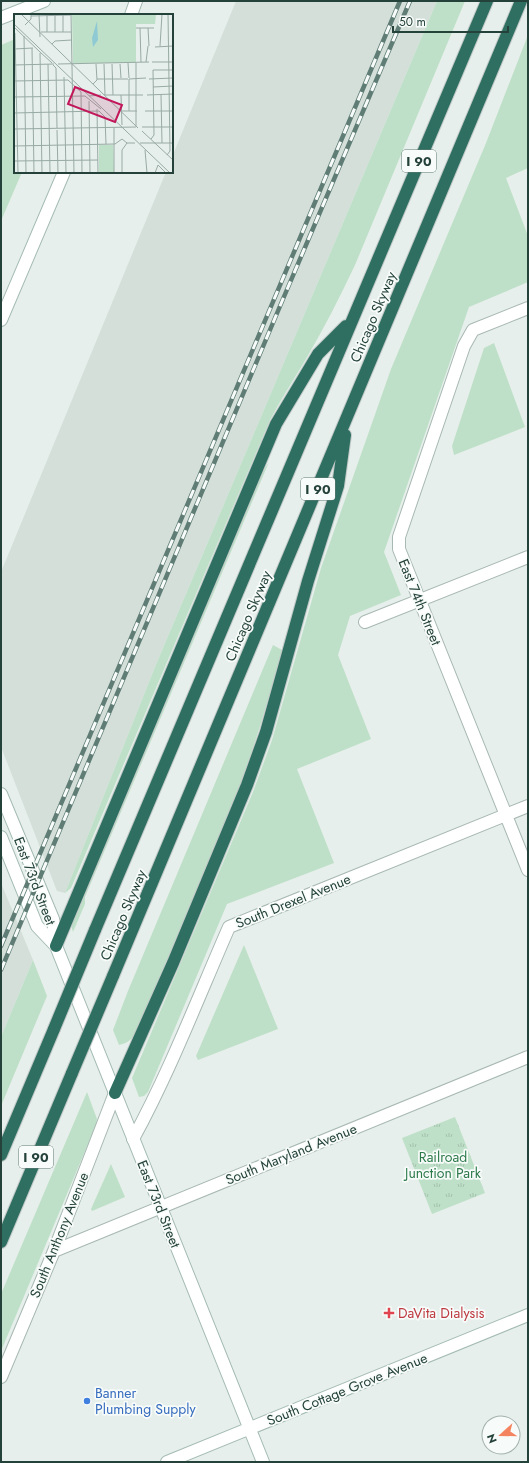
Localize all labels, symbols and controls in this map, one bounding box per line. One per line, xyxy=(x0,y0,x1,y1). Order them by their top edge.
scale bar xyxy=(393,8,508,34)
text: 50 m xyxy=(399,13,426,31)
inset map xyxy=(14,14,173,173)
road number: I 90 xyxy=(402,150,436,172)
street label: Chicago Skyway xyxy=(345,268,401,365)
road number: I 90 xyxy=(301,478,335,500)
street label: East 74th Street xyxy=(394,556,447,649)
street label: Chicago Skyway xyxy=(220,567,276,664)
street label: East 73rd Street xyxy=(9,834,61,929)
street label: Chicago Skyway xyxy=(95,866,151,963)
street label: South Drexel Avenue xyxy=(232,869,354,933)
street label: South Maryland Avenue xyxy=(222,1118,360,1190)
road number: I 90 xyxy=(19,1146,53,1168)
park label: Railroad Junction Park xyxy=(403,1147,482,1183)
street label: East 73rd Street xyxy=(132,1157,186,1251)
street label: South Anthony Avenue xyxy=(25,1169,93,1301)
place label: DaVita Dialysis xyxy=(398,1303,485,1323)
marker: DaVita Dialysis xyxy=(383,1307,395,1319)
street label: South Cottage Grove Avenue xyxy=(264,1348,430,1430)
place label: Banner Plumbing Supply xyxy=(95,1383,197,1419)
marker: Banner Plumbing Supply xyxy=(82,1396,92,1406)
north arrow xyxy=(481,1415,521,1455)
text: N xyxy=(483,1432,501,1446)

